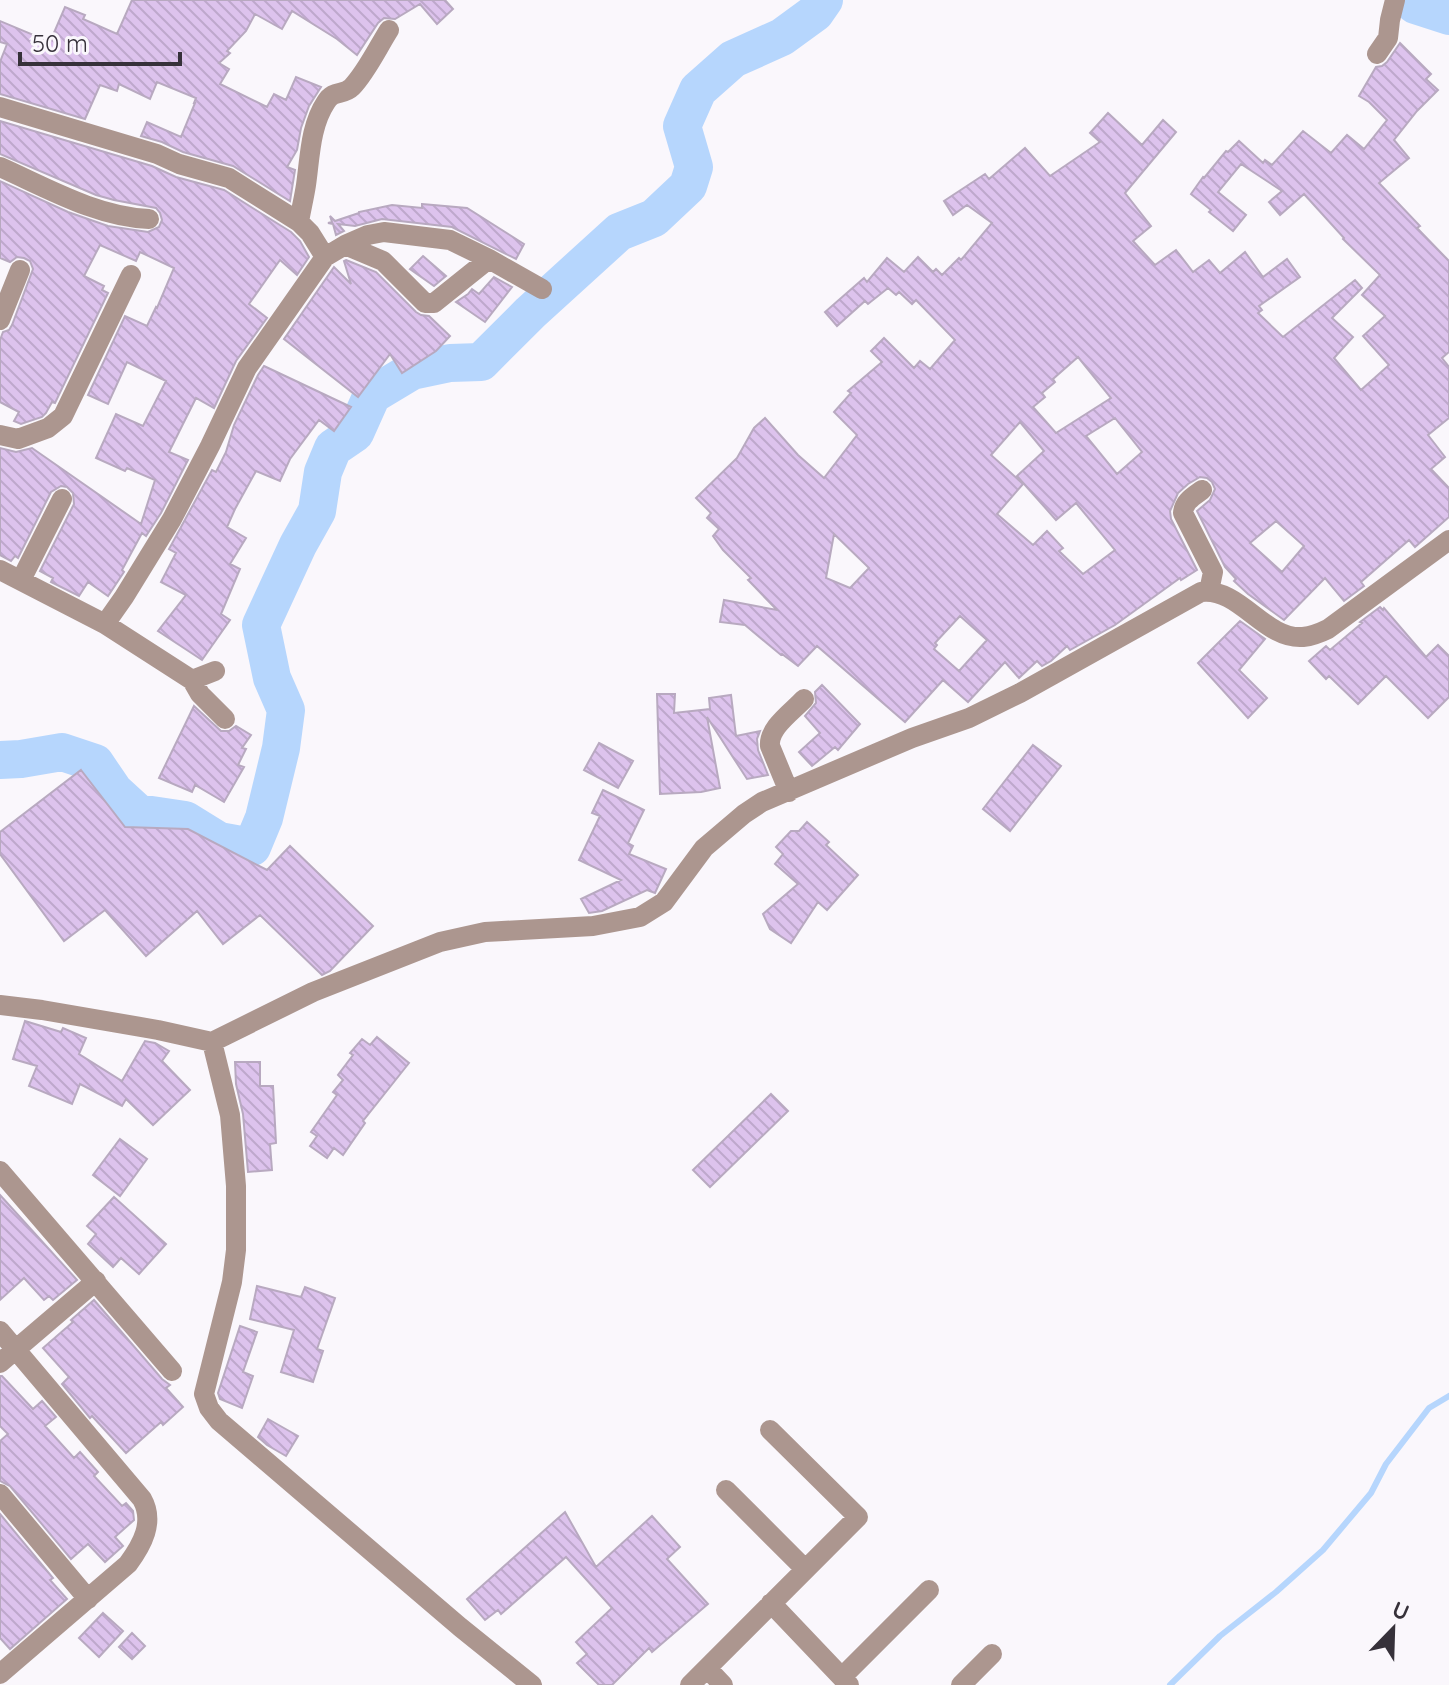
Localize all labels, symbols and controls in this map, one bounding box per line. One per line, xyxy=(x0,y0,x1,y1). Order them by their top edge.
scale bar xyxy=(20,16,180,66)
text: 50 m xyxy=(32,28,88,58)
north arrow xyxy=(1353,1589,1433,1669)
text: U xyxy=(1388,1595,1413,1627)

